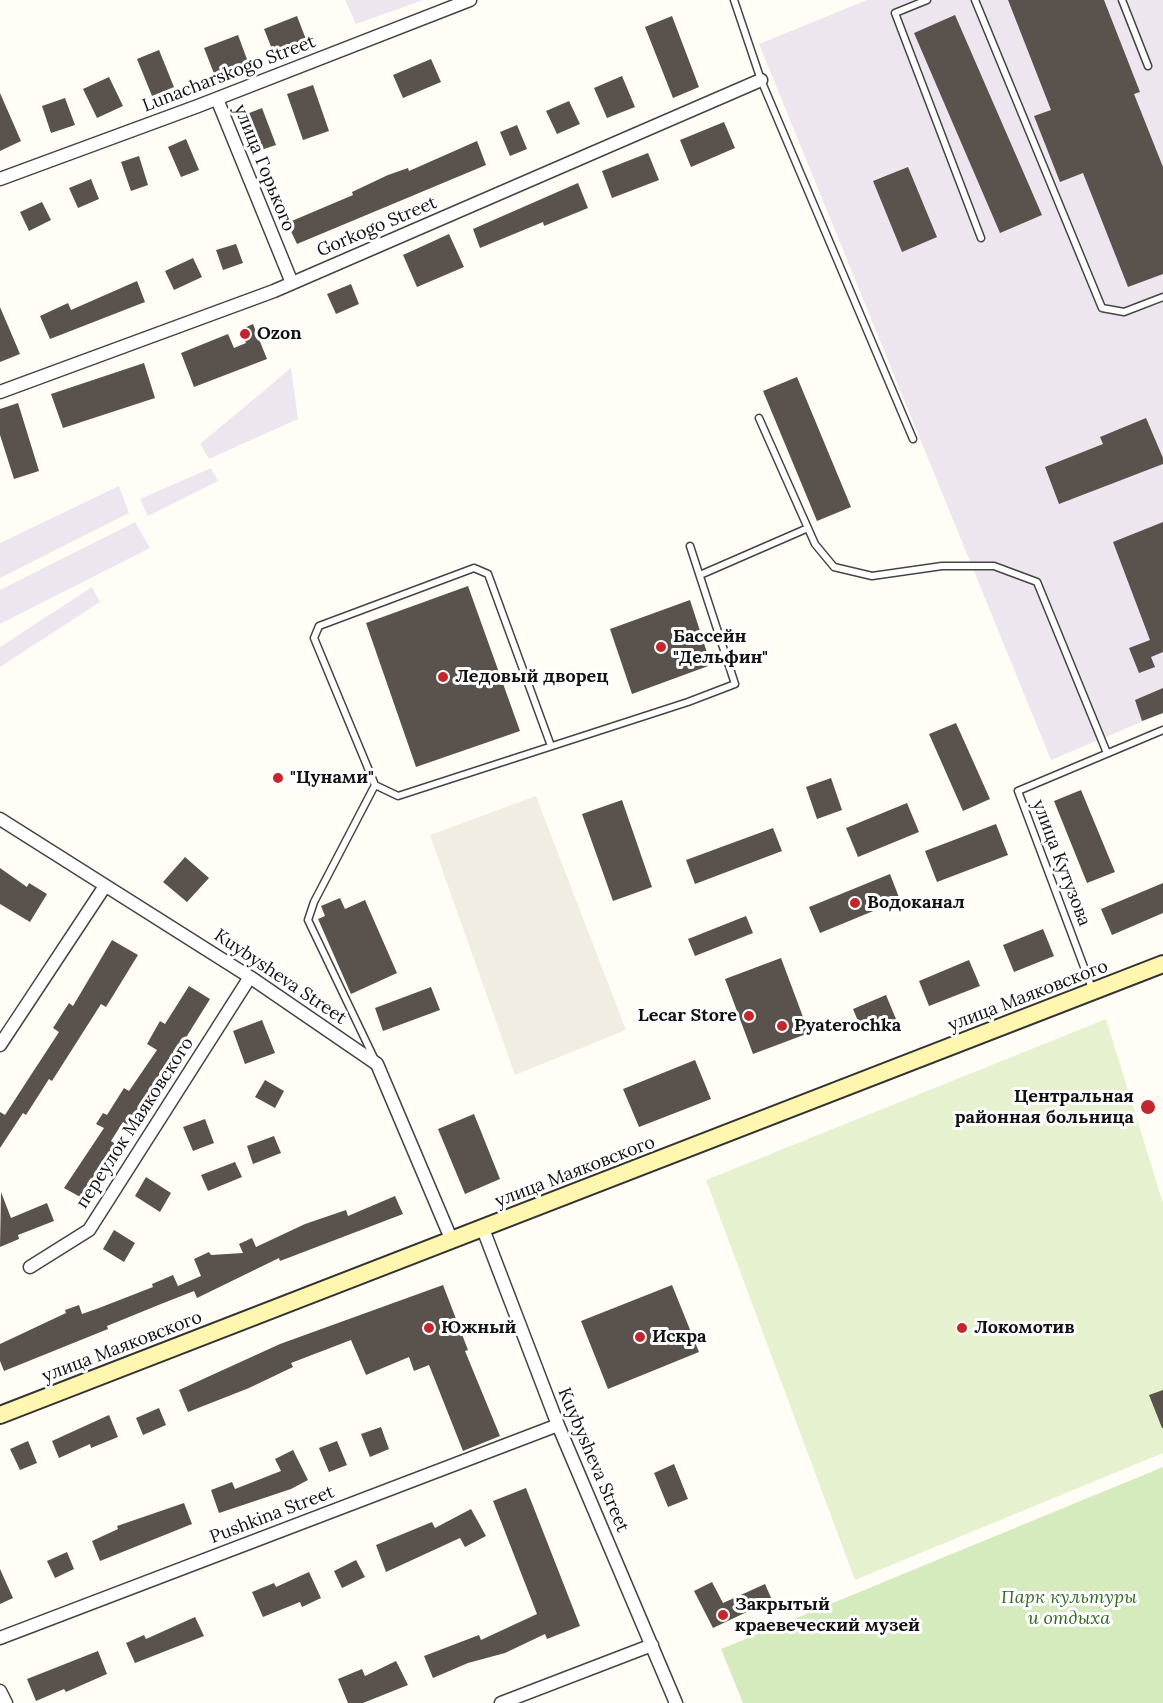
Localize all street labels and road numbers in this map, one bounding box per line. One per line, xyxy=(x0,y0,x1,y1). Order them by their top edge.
street label: Lunacharskogo Street xyxy=(140,31,318,117)
street label: улица Горького xyxy=(229,101,299,235)
street label: Gorkogo Street xyxy=(314,192,440,262)
street label: улица Кутузова xyxy=(1027,797,1095,929)
street label: Kuybysheva Street xyxy=(210,925,350,1029)
street label: улица Маяковского xyxy=(945,956,1111,1036)
street label: переулок Маяковского xyxy=(72,1033,198,1213)
street label: улица Маяковского xyxy=(492,1132,658,1212)
street label: улица Маяковского xyxy=(39,1307,205,1387)
street label: Kuybysheva Street xyxy=(553,1385,633,1535)
street label: Pushkina Street xyxy=(207,1481,337,1549)

